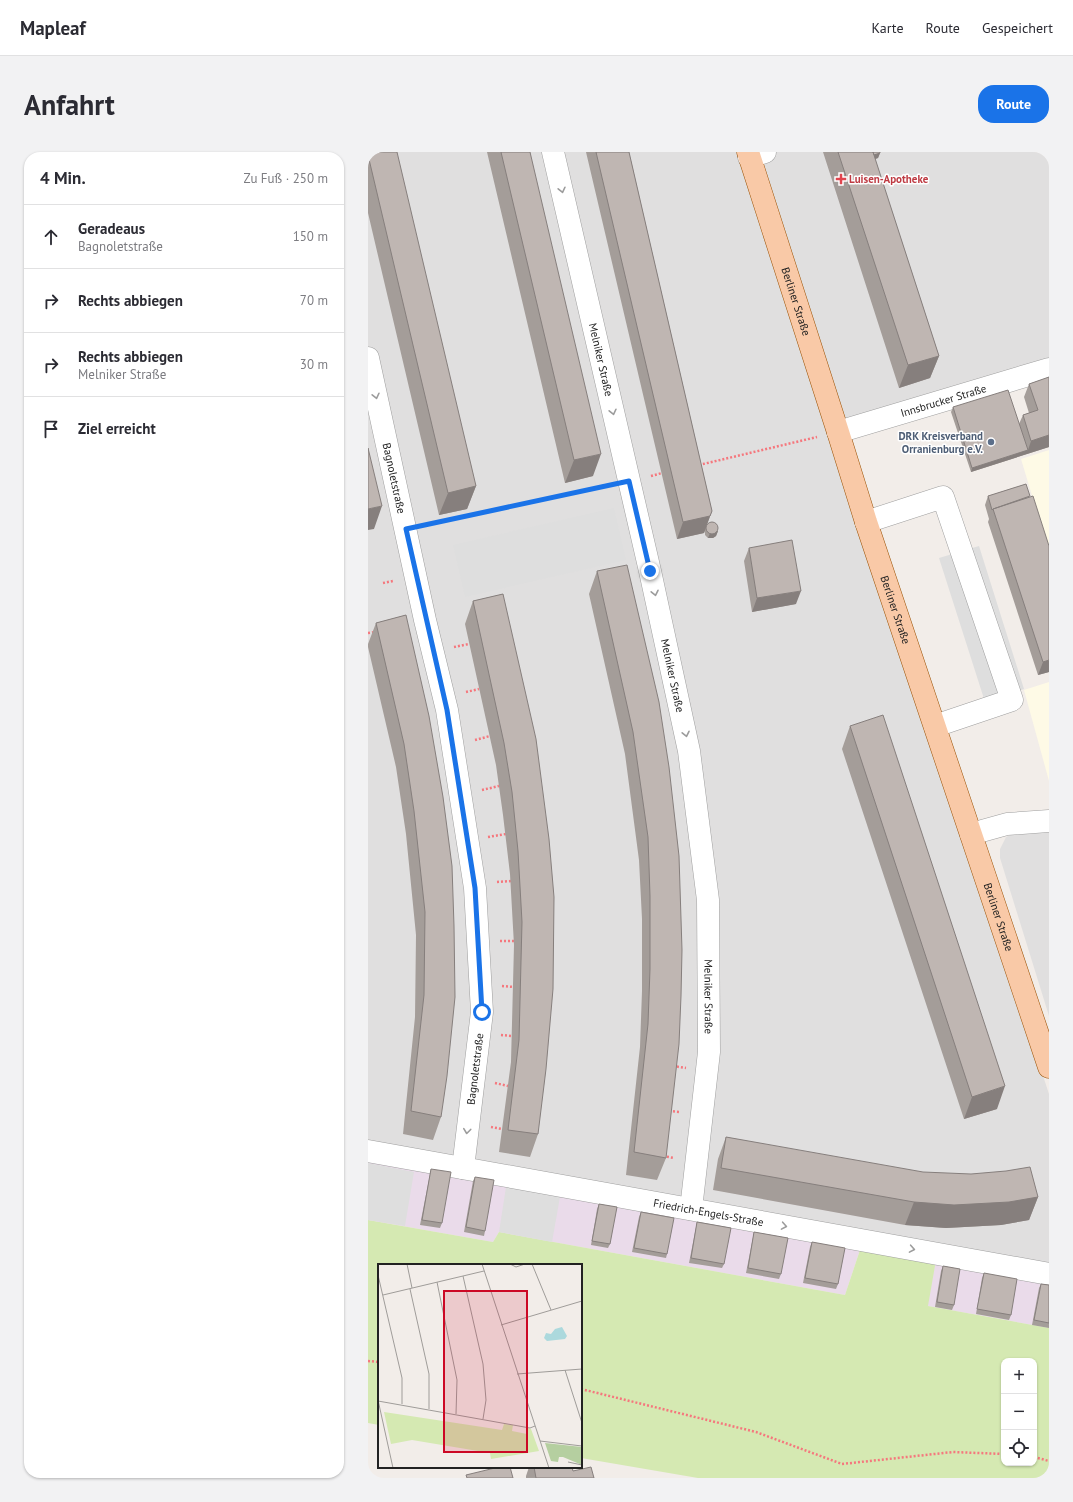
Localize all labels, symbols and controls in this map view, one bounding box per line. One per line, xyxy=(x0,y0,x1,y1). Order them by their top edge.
text: Mapleaf xyxy=(20,16,86,40)
text: Karte xyxy=(872,19,904,37)
text: Route xyxy=(926,19,960,37)
text: Gespeichert xyxy=(982,19,1053,37)
button: Route xyxy=(978,85,1049,123)
text: Anfahrt xyxy=(24,86,115,123)
text: 4 Min. xyxy=(40,167,86,189)
text: Zu Fuß · 250 m xyxy=(244,170,328,187)
place label: Luisen-Apotheke xyxy=(849,172,929,186)
marker: Luisen-Apotheke xyxy=(836,174,846,184)
one-way arrow xyxy=(557,187,565,193)
text: Geradeaus xyxy=(78,219,145,238)
icon: ahead xyxy=(40,226,62,248)
text: 150 m xyxy=(293,228,328,245)
text: Bagnoletstraße xyxy=(78,238,163,255)
street label: Berliner Straße xyxy=(778,265,814,338)
icon: right xyxy=(40,290,62,312)
text: Rechts abbiegen xyxy=(78,291,183,310)
text: 70 m xyxy=(300,292,328,309)
street label: Melniker Straße xyxy=(586,321,616,398)
text: Rechts abbiegen xyxy=(78,347,183,366)
icon: right xyxy=(40,354,62,376)
text: 30 m xyxy=(300,356,328,373)
text: Melniker Straße xyxy=(78,366,166,383)
street label: Innsbrucker Straße xyxy=(899,381,988,420)
one-way arrow xyxy=(372,393,380,399)
one-way arrow xyxy=(609,409,617,415)
icon: arrive xyxy=(40,418,62,440)
text: Ziel erreicht xyxy=(78,419,156,438)
place label: DRK Kreisverband Orranienburg e.V. xyxy=(898,429,983,456)
marker: DRK Kreisverband Orranienburg e.V. xyxy=(986,437,996,447)
street label: Bagnoletstraße xyxy=(380,442,409,515)
route end xyxy=(641,562,659,580)
street label: Berliner Straße xyxy=(878,574,914,646)
one-way arrow xyxy=(651,590,659,596)
street label: Melniker Straße xyxy=(658,637,687,714)
one-way arrow xyxy=(681,731,689,737)
street label: Berliner Straße xyxy=(981,881,1017,953)
street label: Melniker Straße xyxy=(701,959,716,1034)
route start xyxy=(473,1003,491,1021)
street label: Bagnoletstraße xyxy=(464,1032,486,1106)
one-way arrow xyxy=(463,1128,472,1134)
street label: Friedrich-Engels-Straße xyxy=(652,1196,765,1229)
one-way arrow xyxy=(781,1221,787,1230)
one-way arrow xyxy=(909,1245,915,1253)
inset map xyxy=(378,1264,582,1468)
map controls xyxy=(1001,1358,1037,1466)
button: + xyxy=(1001,1358,1037,1394)
button: − xyxy=(1001,1394,1037,1430)
button: locate xyxy=(1001,1430,1037,1466)

